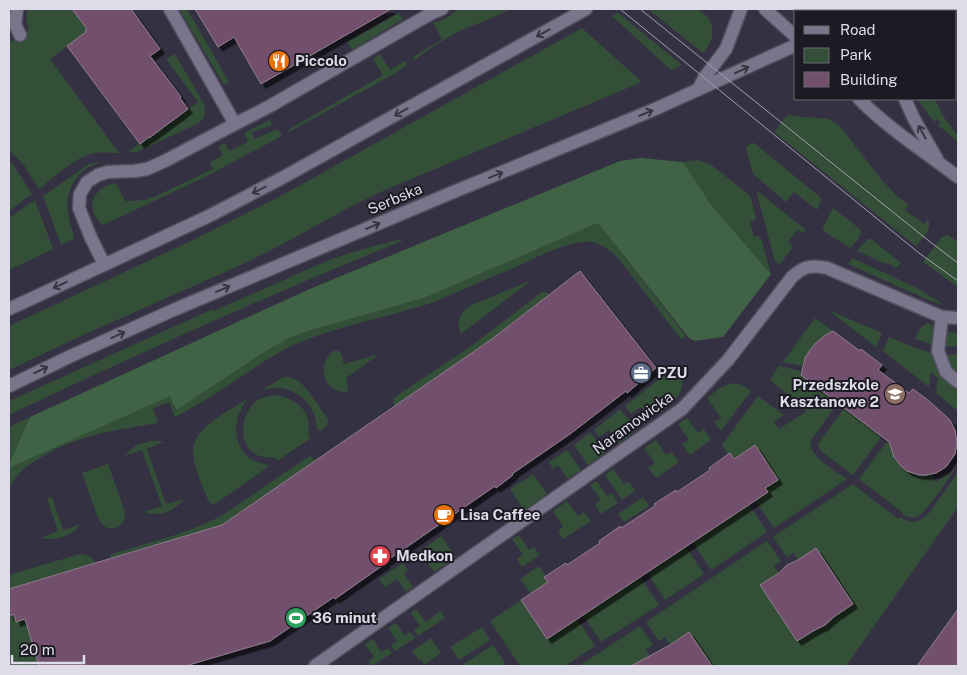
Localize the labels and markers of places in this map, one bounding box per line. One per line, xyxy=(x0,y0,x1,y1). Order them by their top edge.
restaurant icon: Piccolo xyxy=(267,49,291,73)
place label: Piccolo xyxy=(295,52,347,69)
office icon: PZU xyxy=(629,361,653,385)
place label: PZU xyxy=(657,364,687,381)
place label: Przedszkole Kasztanowe 2 xyxy=(779,376,879,410)
school or university icon: Przedszkole Kasztanowe 2 xyxy=(883,382,907,406)
cafe icon: Lisa Caffee xyxy=(432,503,456,527)
place label: Lisa Caffee xyxy=(460,506,540,523)
pharmacy icon: Medkon xyxy=(368,544,392,568)
place label: Medkon xyxy=(396,547,453,564)
sports icon: 36 minut xyxy=(284,606,308,630)
place label: 36 minut xyxy=(312,609,377,626)

